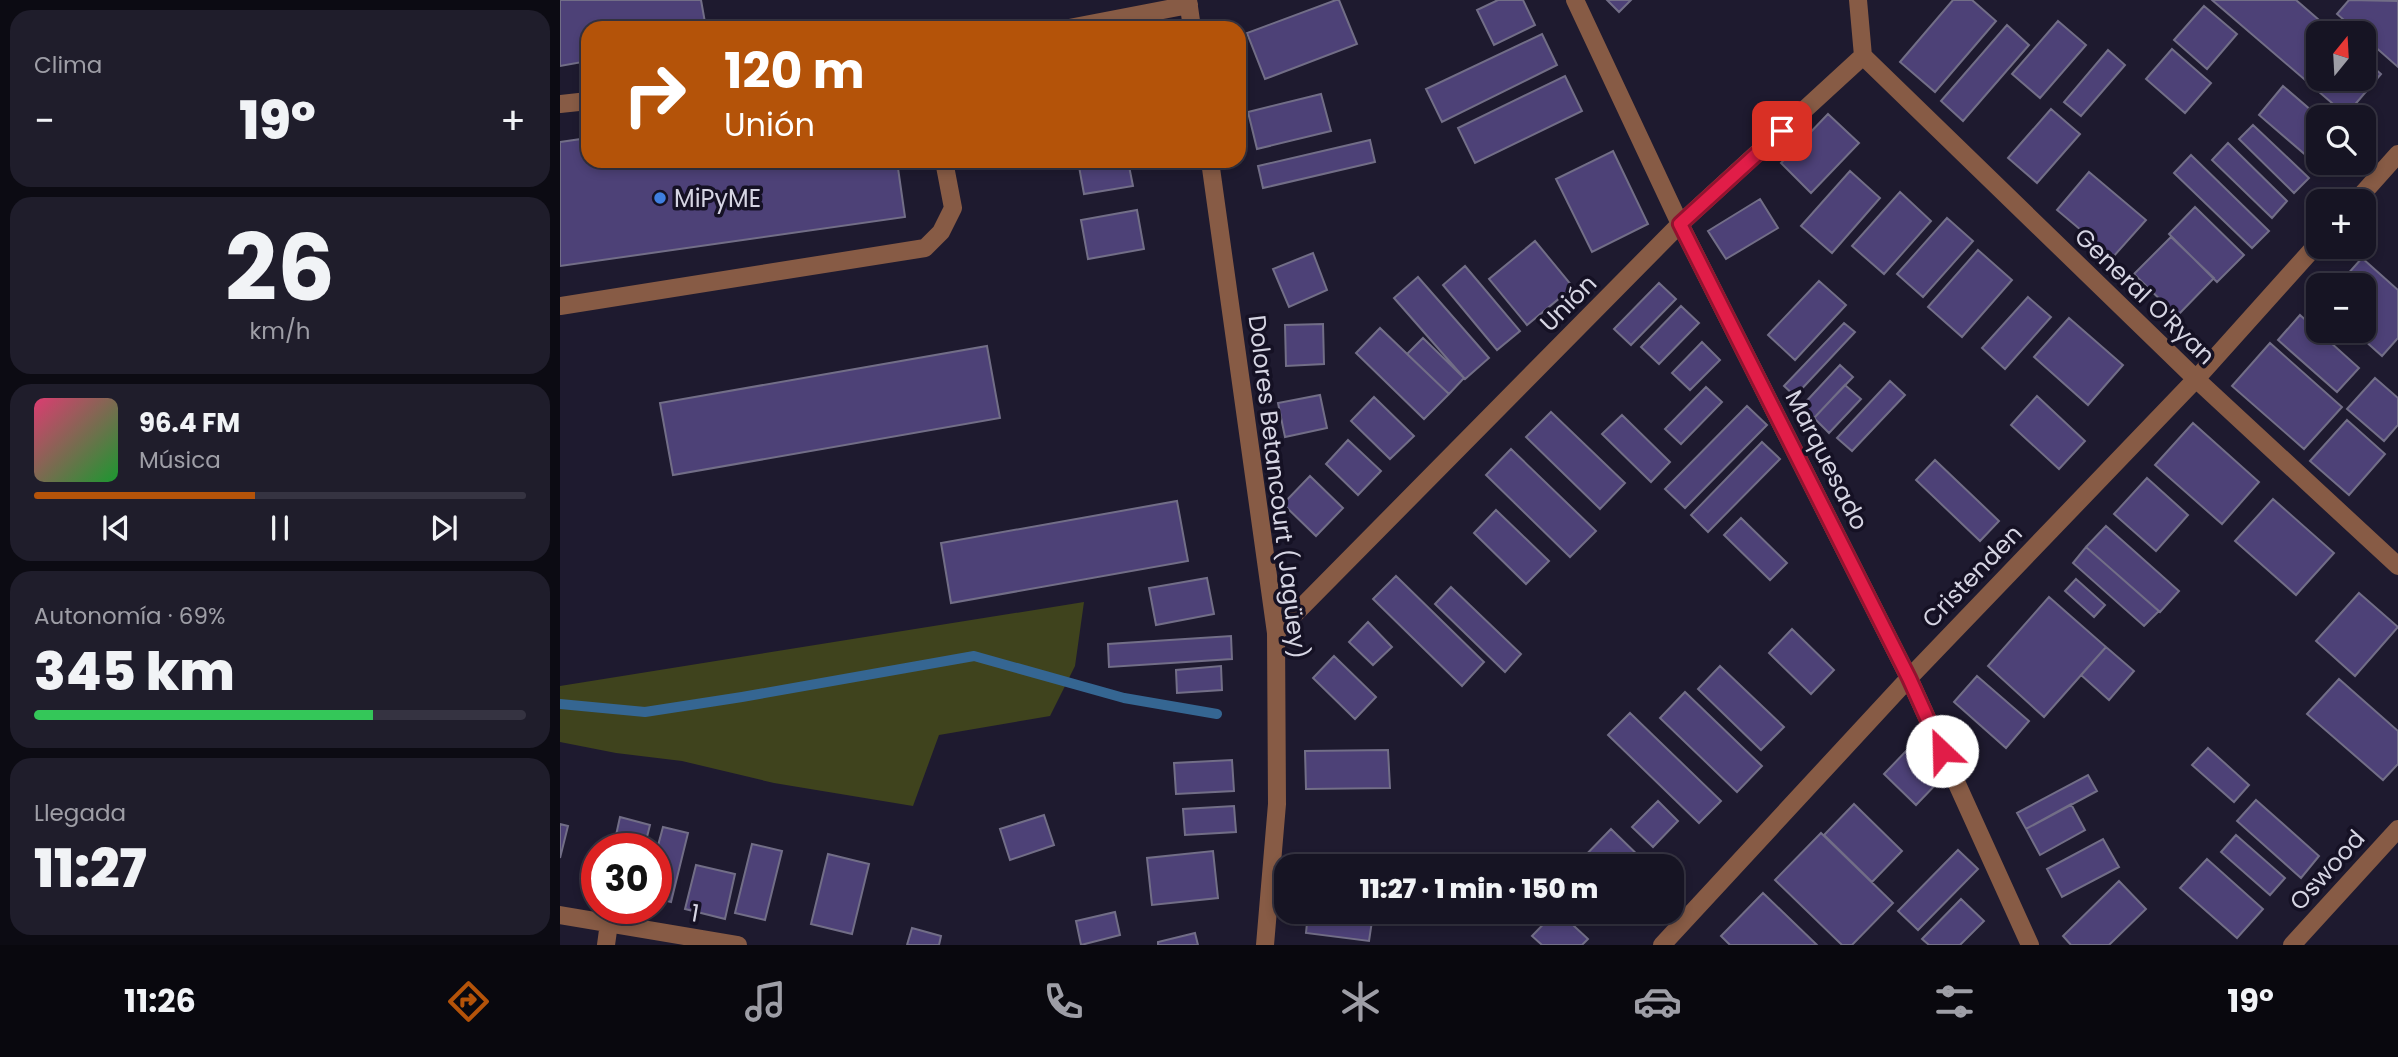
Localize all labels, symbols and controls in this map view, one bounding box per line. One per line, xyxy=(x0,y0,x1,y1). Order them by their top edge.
north arrow xyxy=(2306,21,2376,91)
map controls xyxy=(2306,21,2376,343)
text: 120 m xyxy=(724,37,865,105)
text: Clima xyxy=(34,49,102,81)
icon: right xyxy=(609,49,700,140)
text: 19° xyxy=(239,84,316,157)
text: − xyxy=(34,94,55,147)
text: + xyxy=(500,94,526,147)
pin xyxy=(1752,101,1812,161)
text: Unión xyxy=(724,102,815,147)
button: search xyxy=(2306,105,2376,175)
icon: arrive xyxy=(1763,112,1801,150)
place label: MiPyME xyxy=(674,182,761,215)
button: + xyxy=(2306,189,2376,259)
marker: MiPyME xyxy=(652,190,668,206)
text: 26 xyxy=(225,204,335,332)
street label: General O'Ryan xyxy=(2067,220,2223,372)
street label: Unión xyxy=(1532,267,1604,339)
button: − xyxy=(2306,273,2376,343)
street label: Dolores Betancourt (Jagüey) xyxy=(1241,313,1315,661)
text: km/h xyxy=(249,315,311,347)
street label: Marquesado xyxy=(1778,385,1876,535)
text: 96.4 FM xyxy=(139,405,240,441)
text: Música xyxy=(139,444,221,476)
icon: previous xyxy=(97,509,135,547)
icon: pause xyxy=(261,509,299,547)
icon: next xyxy=(425,509,463,547)
street label: Cristenden xyxy=(1915,517,2029,635)
text: Autonomía · 69% xyxy=(34,600,225,632)
text: 345 km xyxy=(34,635,235,708)
position arrow xyxy=(1905,714,1979,788)
text: Llegada xyxy=(34,797,126,829)
street label: Oswood xyxy=(2282,823,2372,917)
text: 11:27 xyxy=(34,832,147,905)
speed limit sign: 30 xyxy=(581,833,672,924)
text: 11:27 · 1 min · 150 m xyxy=(1360,871,1598,907)
street label: 1 xyxy=(688,896,702,930)
icon: directions xyxy=(444,977,493,1026)
icon: music xyxy=(741,977,790,1026)
icon: phone xyxy=(1039,977,1088,1026)
icon: climate xyxy=(1336,977,1385,1026)
icon: car xyxy=(1633,977,1682,1026)
icon: filters xyxy=(1930,977,1979,1026)
text: 11:26 xyxy=(124,978,196,1023)
text: 19° xyxy=(2227,978,2274,1023)

